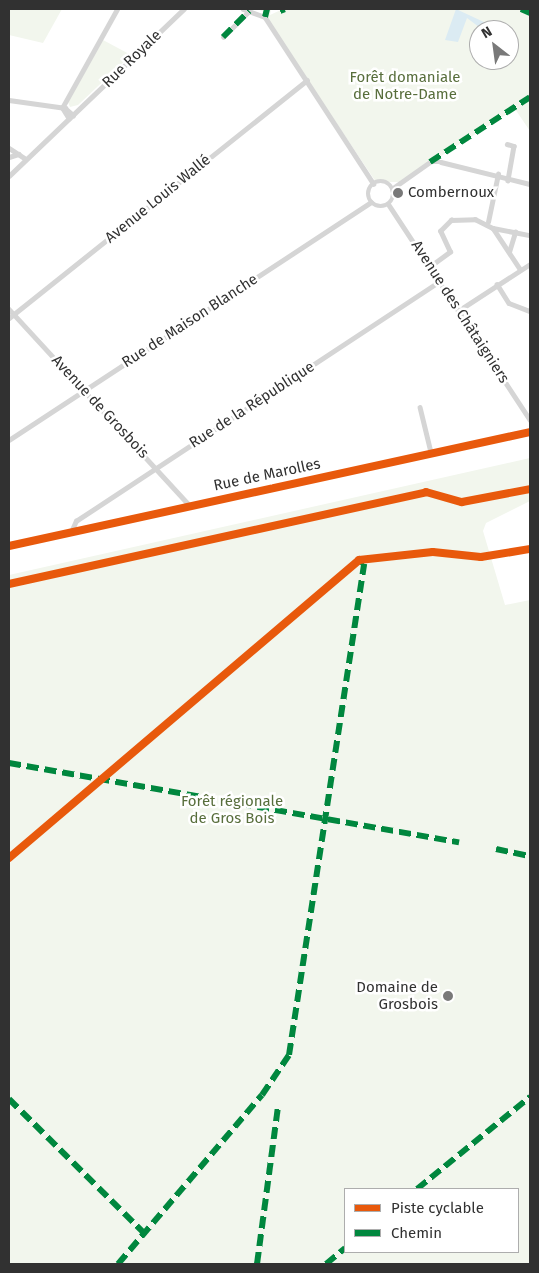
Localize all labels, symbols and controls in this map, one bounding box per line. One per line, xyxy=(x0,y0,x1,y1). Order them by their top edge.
north arrow xyxy=(469,20,519,70)
text: N xyxy=(478,23,495,42)
street label: Rue Royale xyxy=(99,26,165,92)
park label: Forêt domaniale de Notre-Dame xyxy=(350,68,460,103)
street label: Avenue Louis Wallé xyxy=(102,151,214,247)
place label: Combernoux xyxy=(408,184,494,202)
marker: Combernoux xyxy=(392,187,404,199)
street label: Avenue des Châtaigniers xyxy=(407,237,513,387)
street label: Rue de Maison Blanche xyxy=(119,270,261,372)
street label: Avenue de Grosbois xyxy=(48,352,152,462)
street label: Rue de la République xyxy=(186,358,318,452)
street label: Rue de Marolles xyxy=(212,455,322,495)
park label: Forêt régionale de Gros Bois xyxy=(181,792,283,827)
place label: Domaine de Grosbois xyxy=(356,978,438,1013)
marker: Domaine de Grosbois xyxy=(442,990,454,1002)
legend xyxy=(344,1188,519,1253)
text: Piste cyclable xyxy=(391,1199,484,1217)
text: Chemin xyxy=(391,1224,442,1242)

